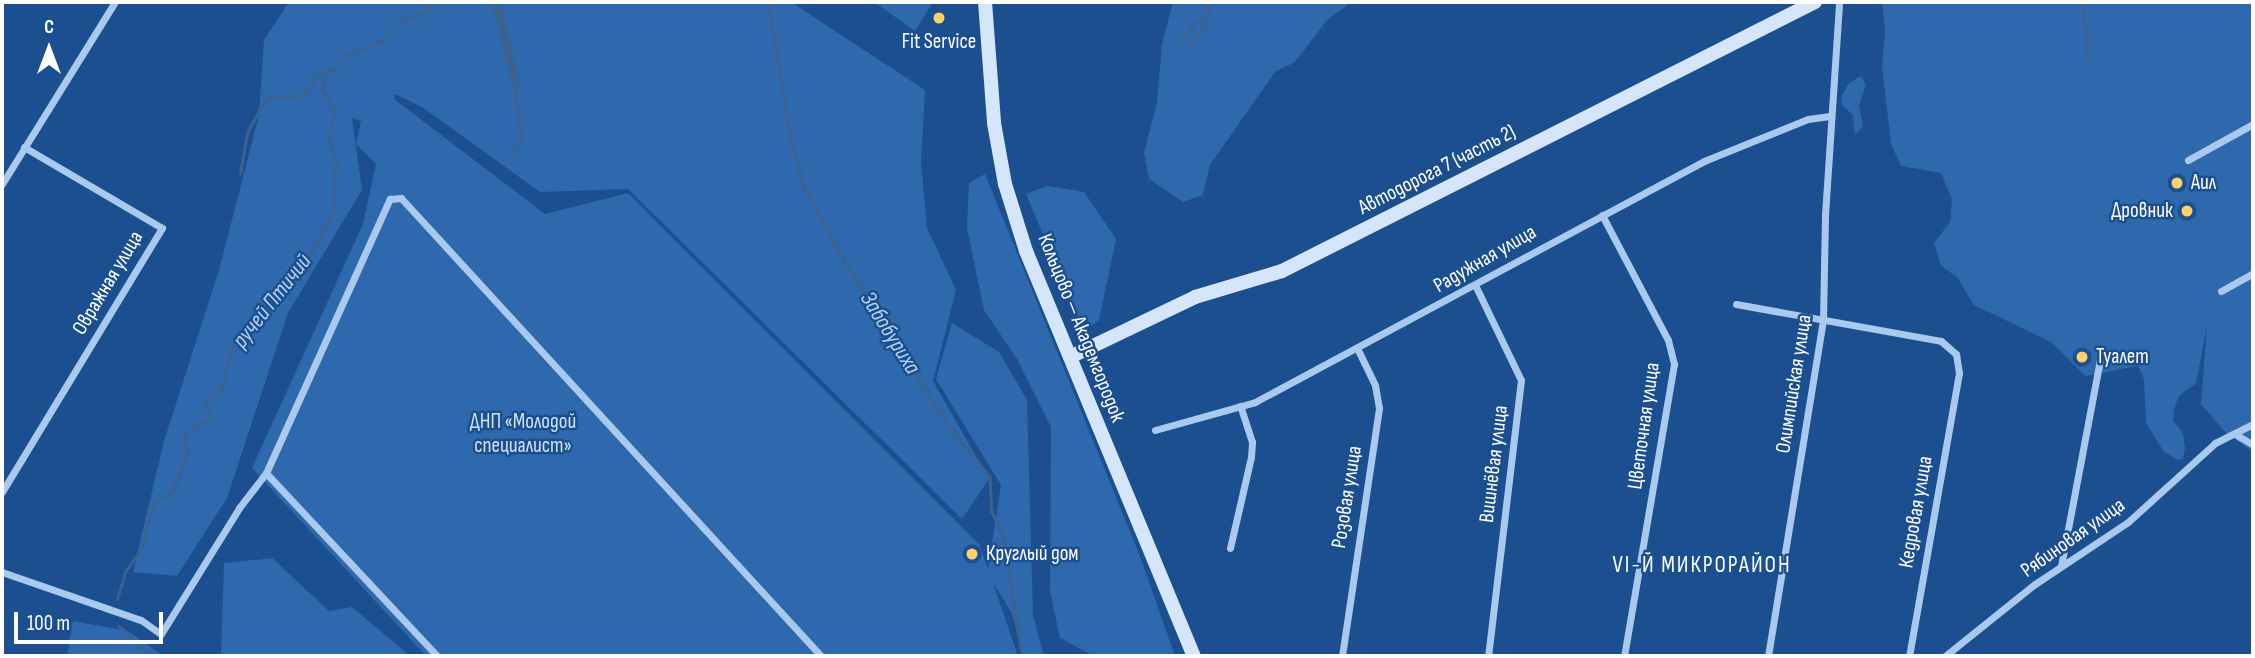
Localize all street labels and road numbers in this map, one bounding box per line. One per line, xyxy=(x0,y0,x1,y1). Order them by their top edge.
street label: Автодорога 7 (часть 2) xyxy=(1354,119,1520,221)
street label: Радужная улица xyxy=(1429,220,1541,298)
street label: Овражная улица xyxy=(67,227,149,339)
street label: Кольцово — Академгородок xyxy=(1032,230,1130,426)
street label: Олимпийская улица xyxy=(1771,313,1817,455)
street label: Цветочная улица xyxy=(1623,361,1665,491)
street label: Вишнёвая улица xyxy=(1474,404,1514,524)
street label: Розовая улица xyxy=(1326,444,1368,550)
street label: Кедровая улица xyxy=(1894,454,1938,570)
street label: Рябиновая улица xyxy=(2016,493,2130,583)

